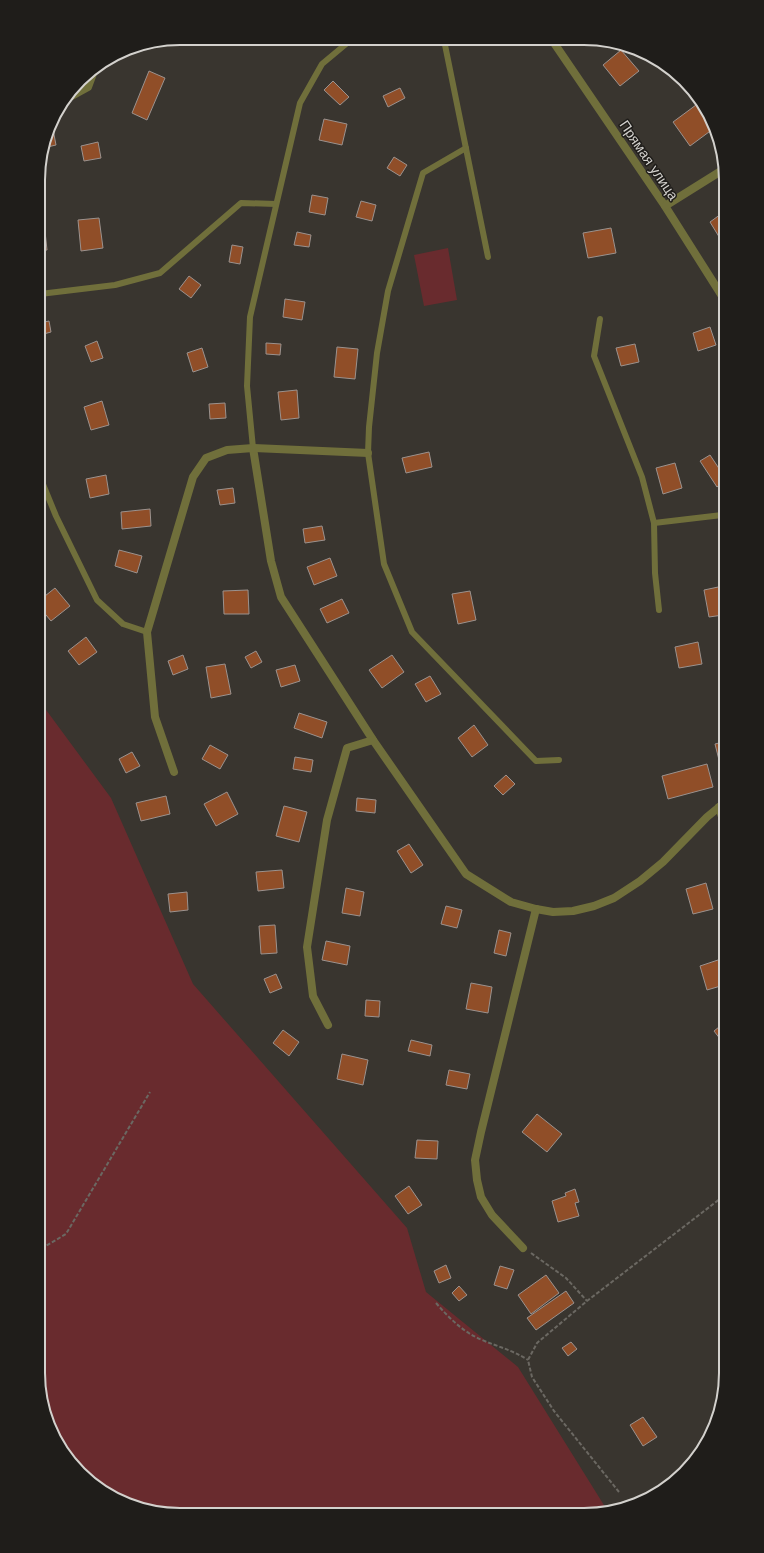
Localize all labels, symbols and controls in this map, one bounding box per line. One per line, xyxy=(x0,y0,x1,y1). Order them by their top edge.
street label: Прямая улица xyxy=(616,117,682,203)

